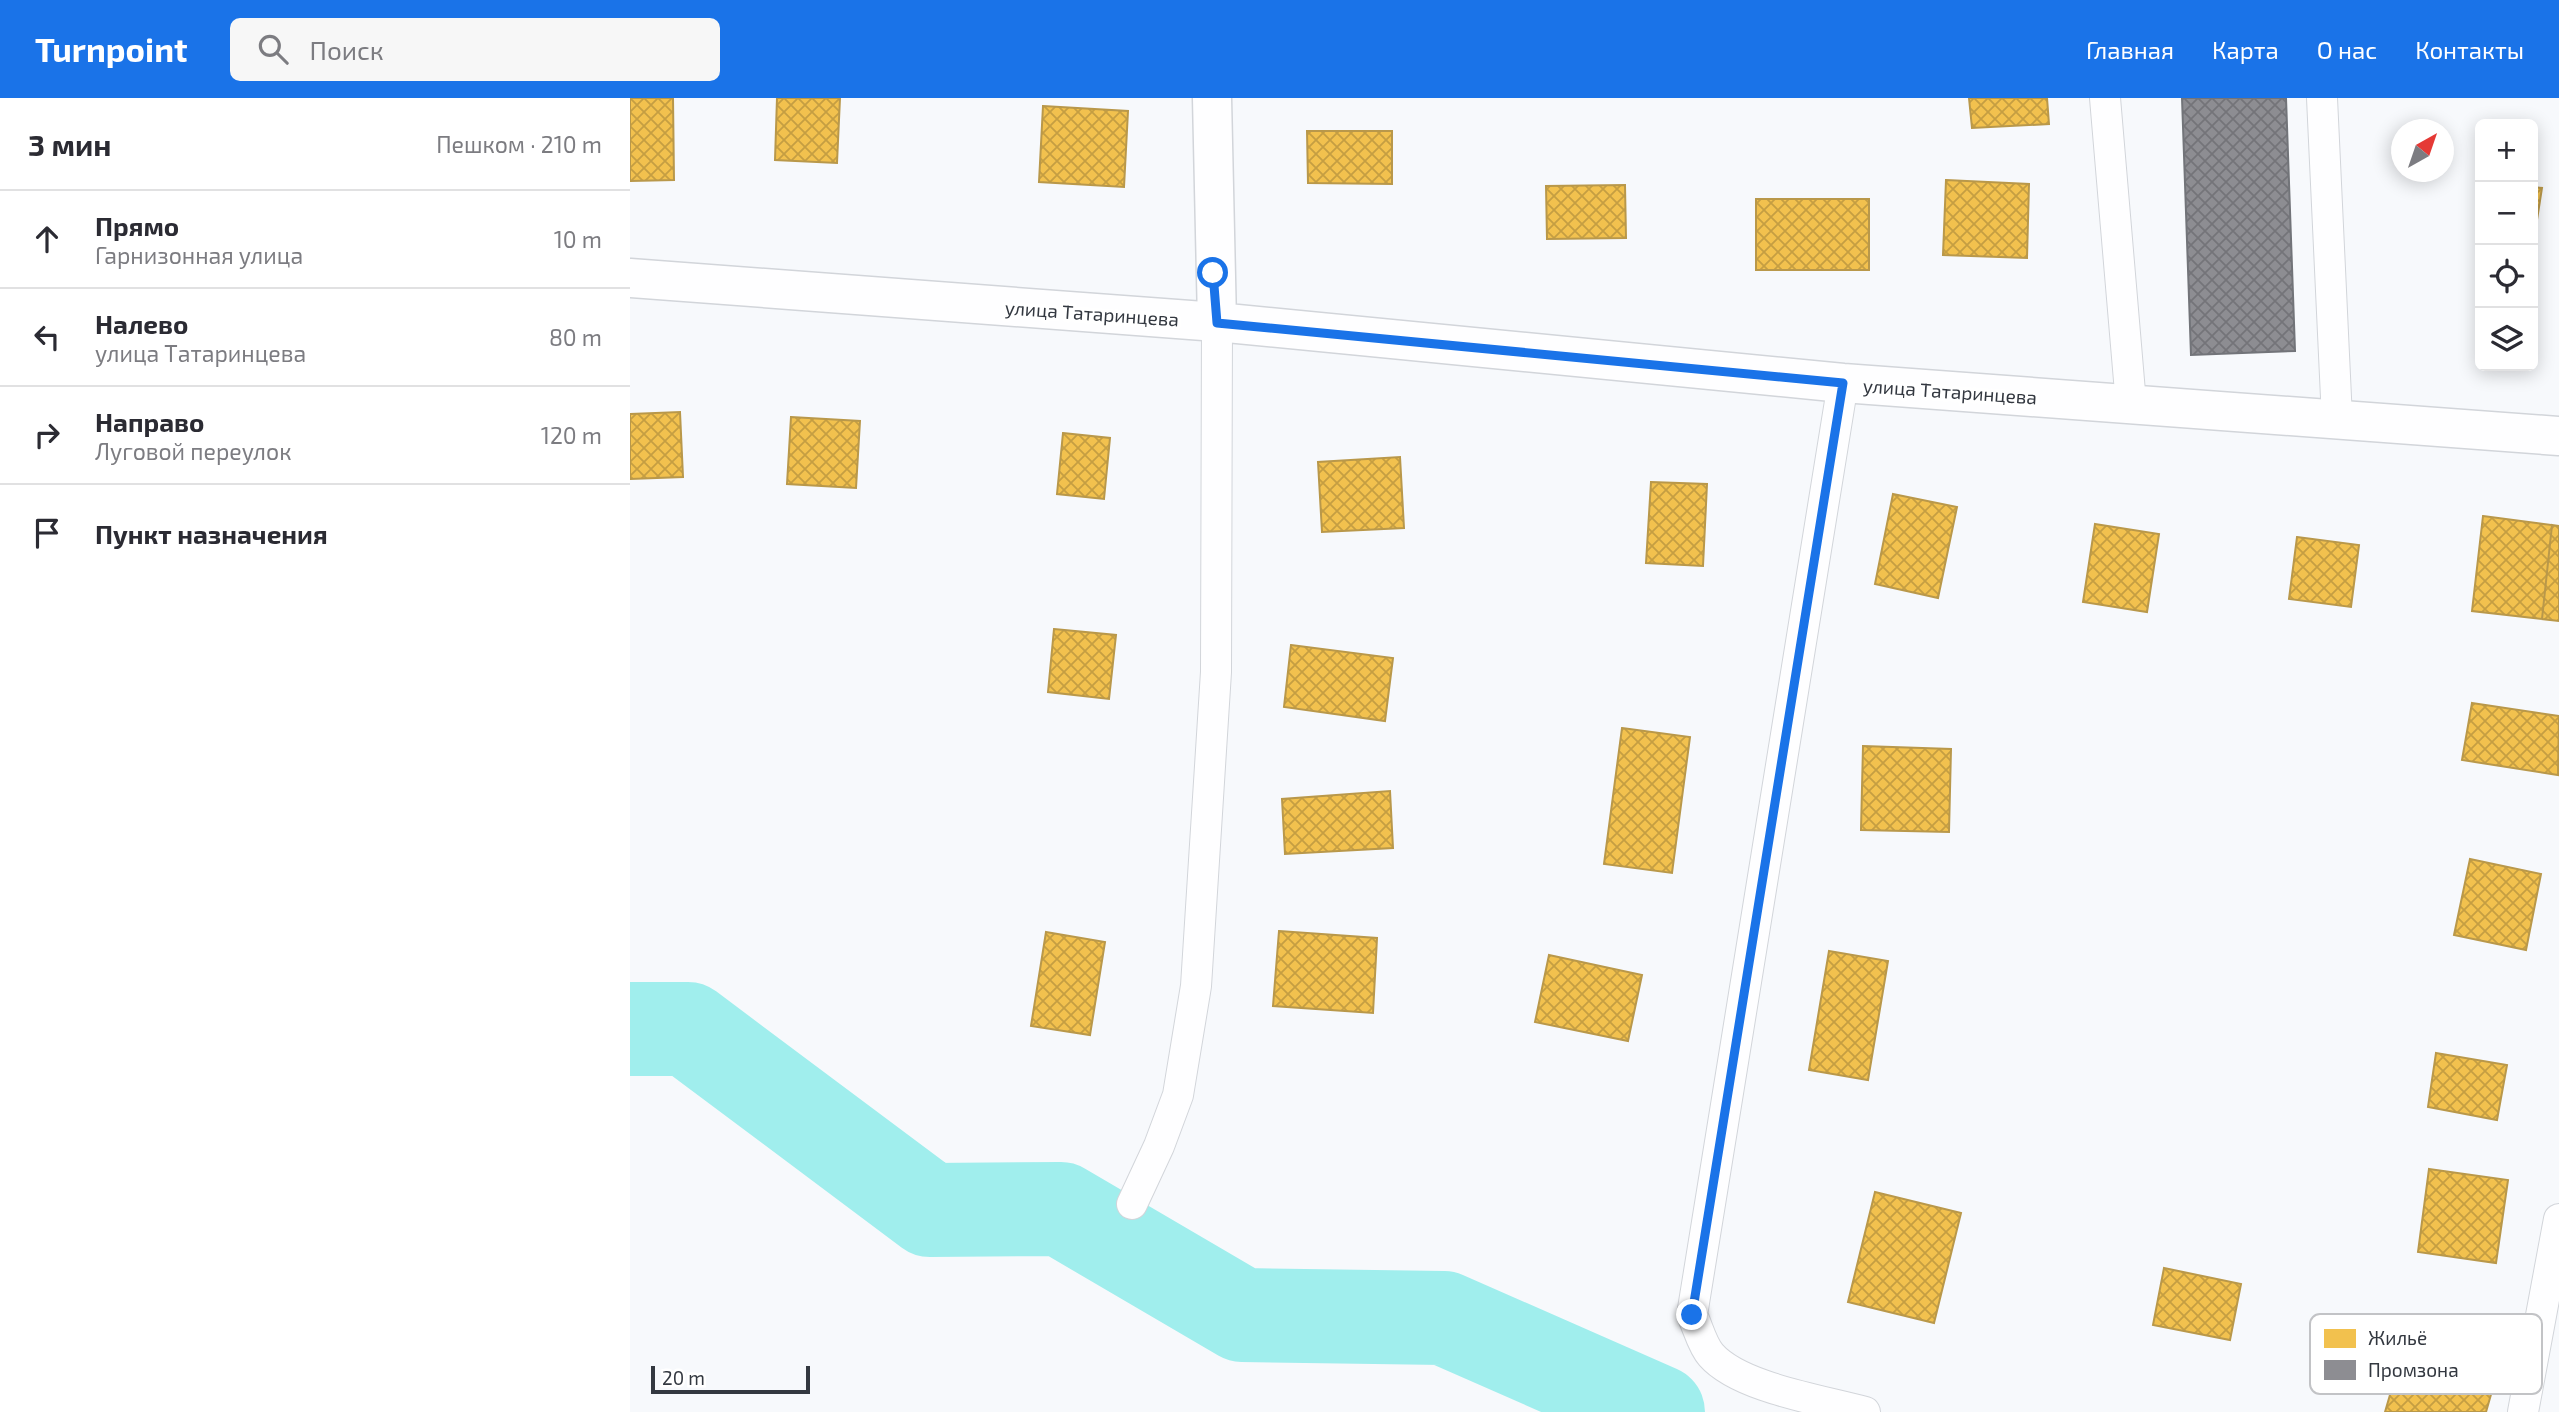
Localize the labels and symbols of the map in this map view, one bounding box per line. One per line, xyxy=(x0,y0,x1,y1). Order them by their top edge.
north arrow xyxy=(2391,119,2454,182)
route start xyxy=(1197,257,1228,288)
street label: улица Татаринцева xyxy=(1004,295,1180,332)
street label: улица Татаринцева xyxy=(1862,373,2038,410)
route end xyxy=(1676,1299,1707,1330)
legend xyxy=(2310,1314,2542,1394)
text: Жильё xyxy=(2368,1326,2427,1349)
text: Промзона xyxy=(2368,1358,2459,1381)
scale bar xyxy=(651,1363,810,1395)

